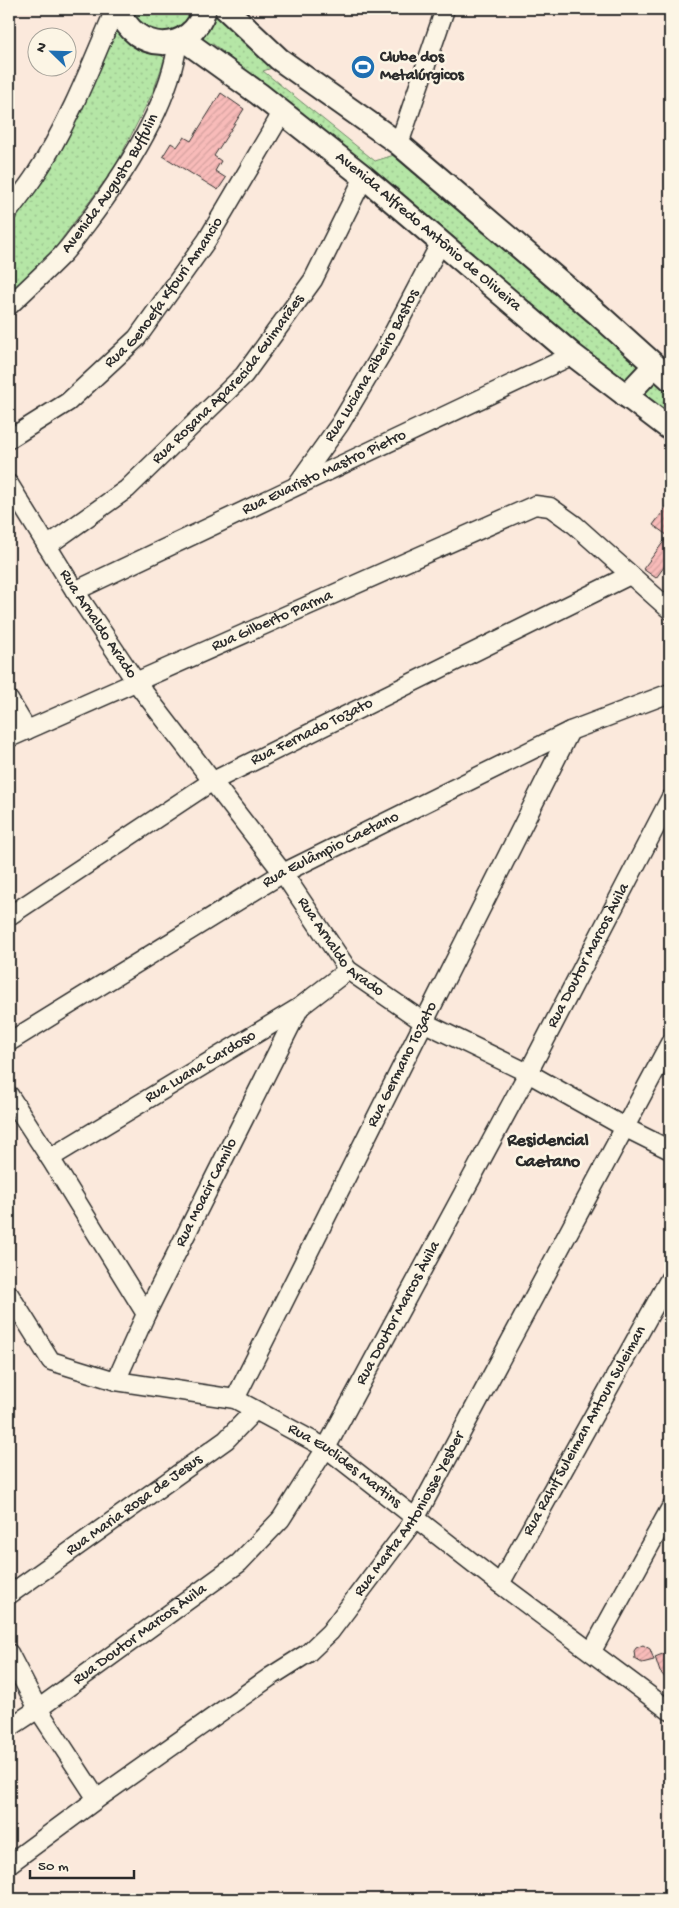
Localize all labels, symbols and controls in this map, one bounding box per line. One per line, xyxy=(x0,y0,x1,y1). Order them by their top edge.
north arrow xyxy=(28,28,78,78)
text: N xyxy=(33,40,52,55)
place label: Clube dos Metalúrgicos xyxy=(379,49,465,86)
sports icon: Clube dos Metalúrgicos xyxy=(350,54,376,80)
street label: Avenida Augusto Buffulin xyxy=(58,111,163,258)
street label: Avenida Alfredo Antônio de Oliveira xyxy=(331,148,526,317)
street label: Rua Genoefa Kfouri Amancio xyxy=(101,214,228,373)
street label: Rua Luciana Ribeiro Bastos xyxy=(321,285,424,446)
street label: Rua Rosana Aparecida Guimarães xyxy=(148,290,309,469)
street label: Rua Evaristo Mastro Pietro xyxy=(239,426,410,520)
street label: Rua Arnaldo Arado xyxy=(55,566,141,682)
street label: Rua Gilberto Parma xyxy=(209,586,337,656)
street label: Rua Fernado Tozato xyxy=(248,694,376,770)
street label: Rua Eulâmpio Caetano xyxy=(259,808,402,893)
street label: Rua Doutor Marcos Àvila xyxy=(543,879,635,1031)
street label: Rua Arnaldo Arado xyxy=(293,894,387,1001)
street label: Rua Germano Tozato xyxy=(363,999,442,1131)
street label: Rua Luana Cardoso xyxy=(142,1026,260,1108)
district label: Residencial Caetano xyxy=(506,1131,589,1173)
street label: Rua Moacir Camilo xyxy=(172,1135,242,1250)
street label: Rua Doutor Marcos Àvila xyxy=(352,1237,446,1389)
street label: Rua Rahif Suleiman Antoun Suleiman xyxy=(519,1322,651,1539)
street label: Rua Euclides Martins xyxy=(284,1420,406,1513)
street label: Rua Marta Antoniosse Yesber xyxy=(350,1427,470,1601)
street label: Rua Maria Rosa de Jesus xyxy=(62,1450,207,1561)
street label: Rua Doutor Marcos Àvila xyxy=(70,1579,212,1690)
scale bar xyxy=(30,1848,134,1880)
text: 50 m xyxy=(38,1858,69,1876)

